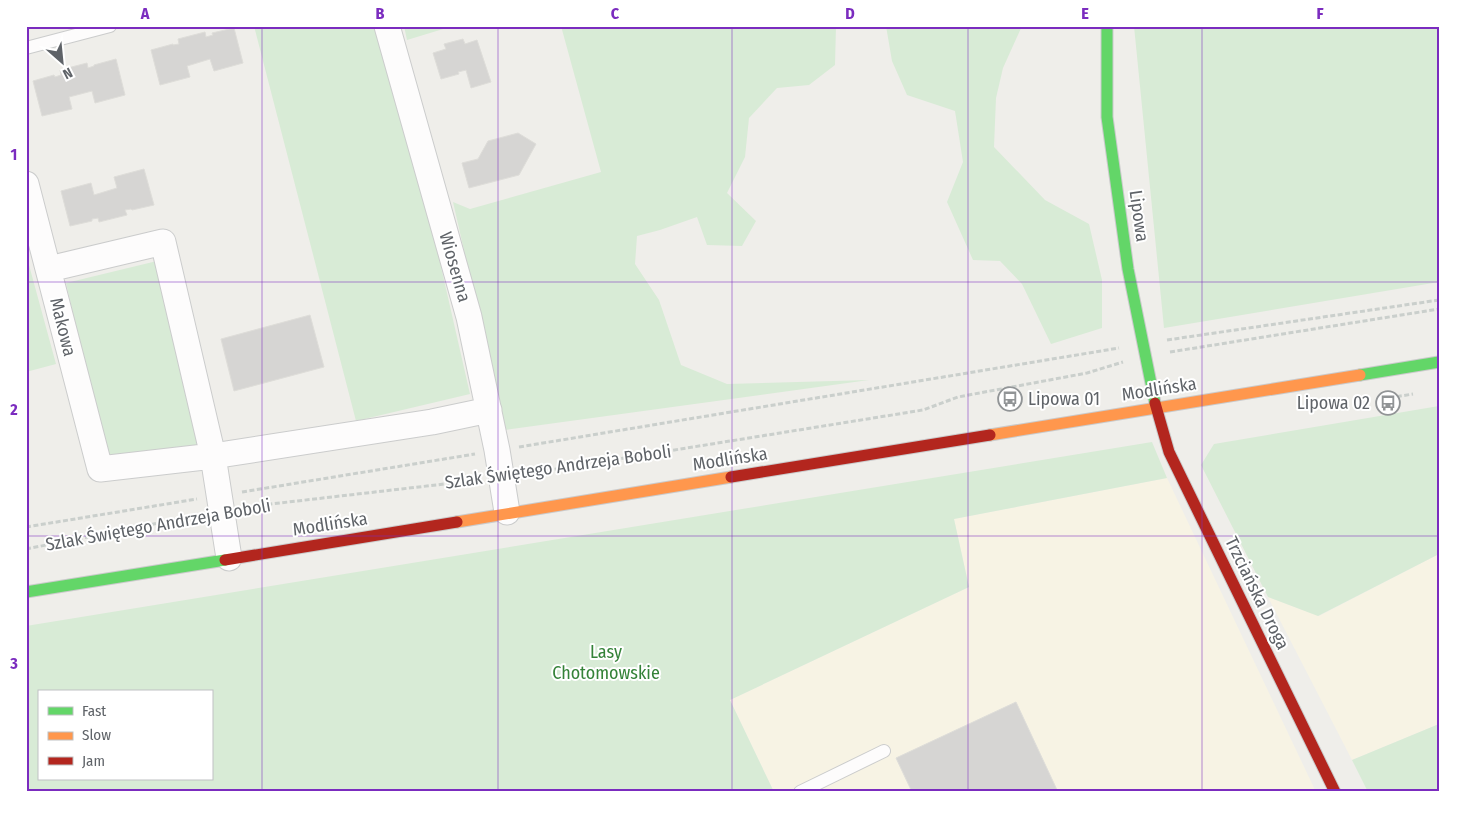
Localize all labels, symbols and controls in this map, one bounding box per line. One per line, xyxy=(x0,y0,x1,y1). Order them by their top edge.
text: A xyxy=(140,4,150,23)
text: B xyxy=(376,4,385,23)
text: C xyxy=(611,4,620,23)
text: D xyxy=(845,4,855,23)
text: E xyxy=(1081,4,1089,23)
text: F xyxy=(1316,4,1324,23)
north arrow xyxy=(38,38,88,88)
text: N xyxy=(60,64,75,83)
text: 1 xyxy=(11,145,17,164)
street label: Lipowa xyxy=(1124,189,1154,243)
street label: Wiosenna xyxy=(435,229,476,305)
street label: Makowa xyxy=(45,295,81,359)
street label: Modlińska xyxy=(1120,372,1198,406)
bus stop icon: Lipowa 01 xyxy=(997,386,1023,412)
place label: Lipowa 01 xyxy=(1028,388,1100,410)
bus stop icon: Lipowa 02 xyxy=(1375,390,1401,416)
place label: Lipowa 02 xyxy=(1297,392,1370,414)
text: 2 xyxy=(9,400,18,419)
street label: Szlak Świętego Andrzeja Boboli xyxy=(443,440,673,494)
street label: Modlińska xyxy=(691,442,769,476)
street label: Szlak Świętego Andrzeja Boboli xyxy=(44,494,272,556)
street label: Modlińska xyxy=(291,507,369,541)
street label: Trzciańska Droga xyxy=(1220,533,1294,653)
park label: Lasy Chotomowskie xyxy=(552,641,660,684)
text: 3 xyxy=(9,654,18,673)
legend xyxy=(38,690,212,780)
text: Fast xyxy=(82,702,106,720)
text: Slow xyxy=(82,726,111,744)
text: Jam xyxy=(82,752,105,770)

